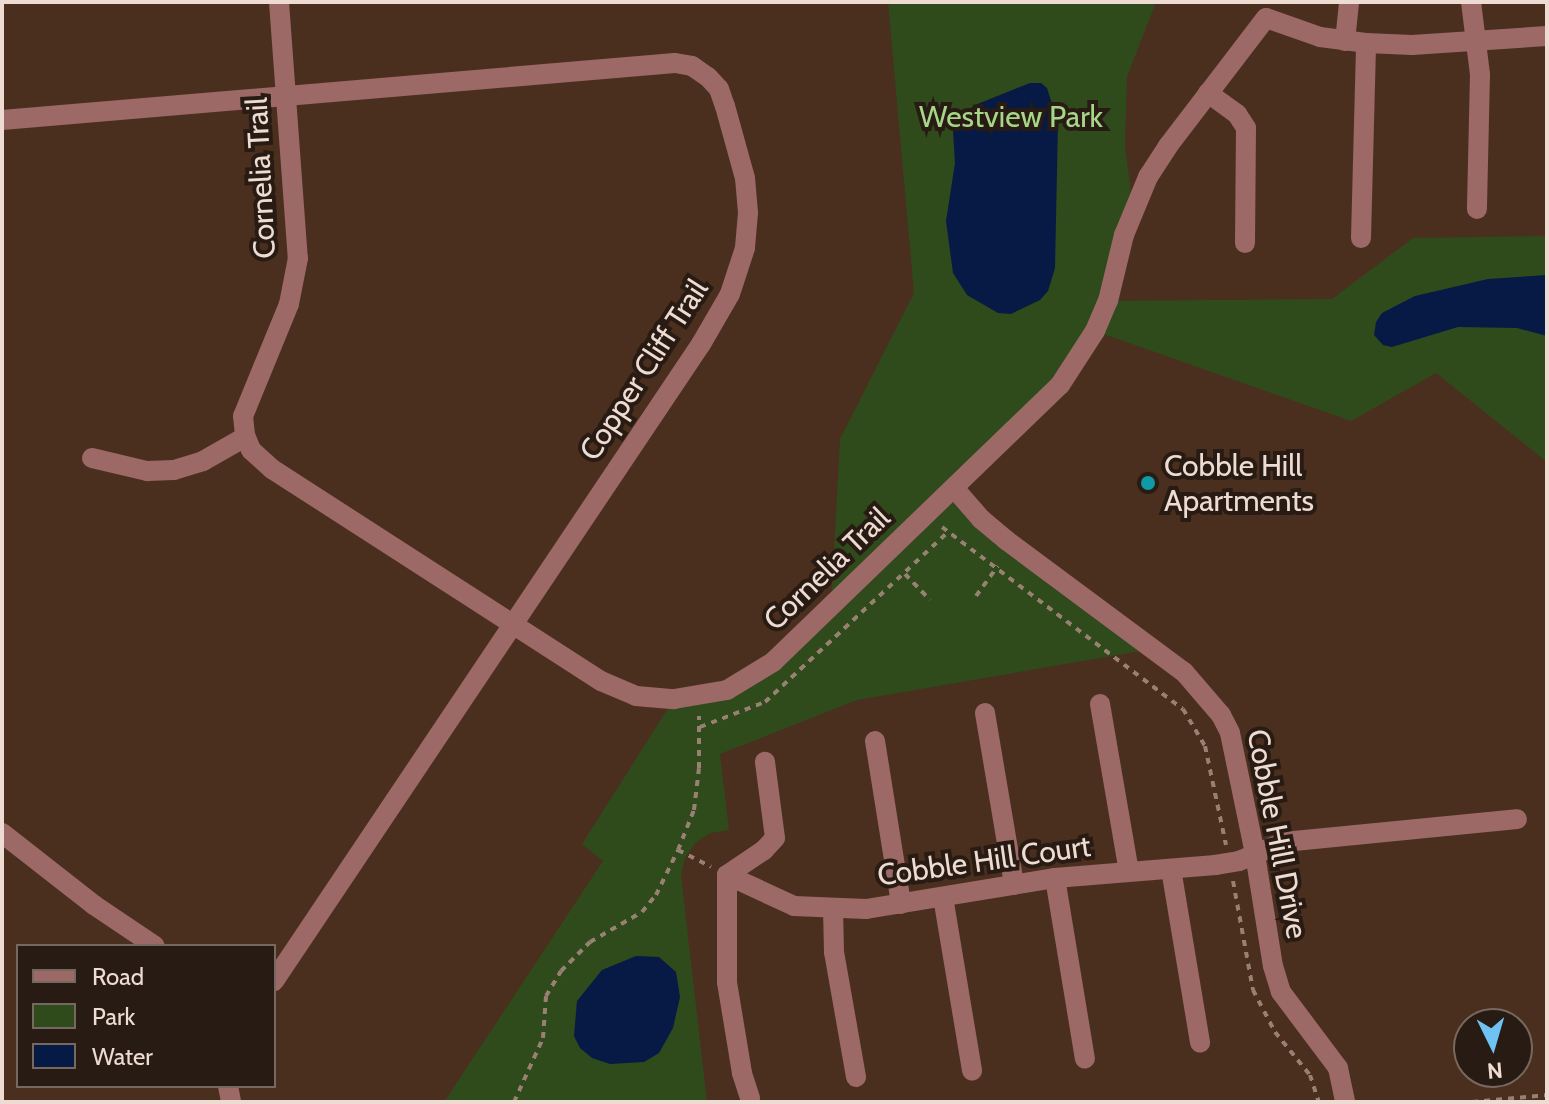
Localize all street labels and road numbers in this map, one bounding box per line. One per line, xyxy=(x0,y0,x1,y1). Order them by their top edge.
street label: Cornelia Trail xyxy=(239,97,283,259)
street label: Copper Cliff Trail xyxy=(572,273,716,467)
street label: Cornelia Trail xyxy=(757,500,897,638)
street label: Cobble Hill Drive xyxy=(1239,726,1315,942)
street label: Cobble Hill Court xyxy=(875,828,1093,894)

